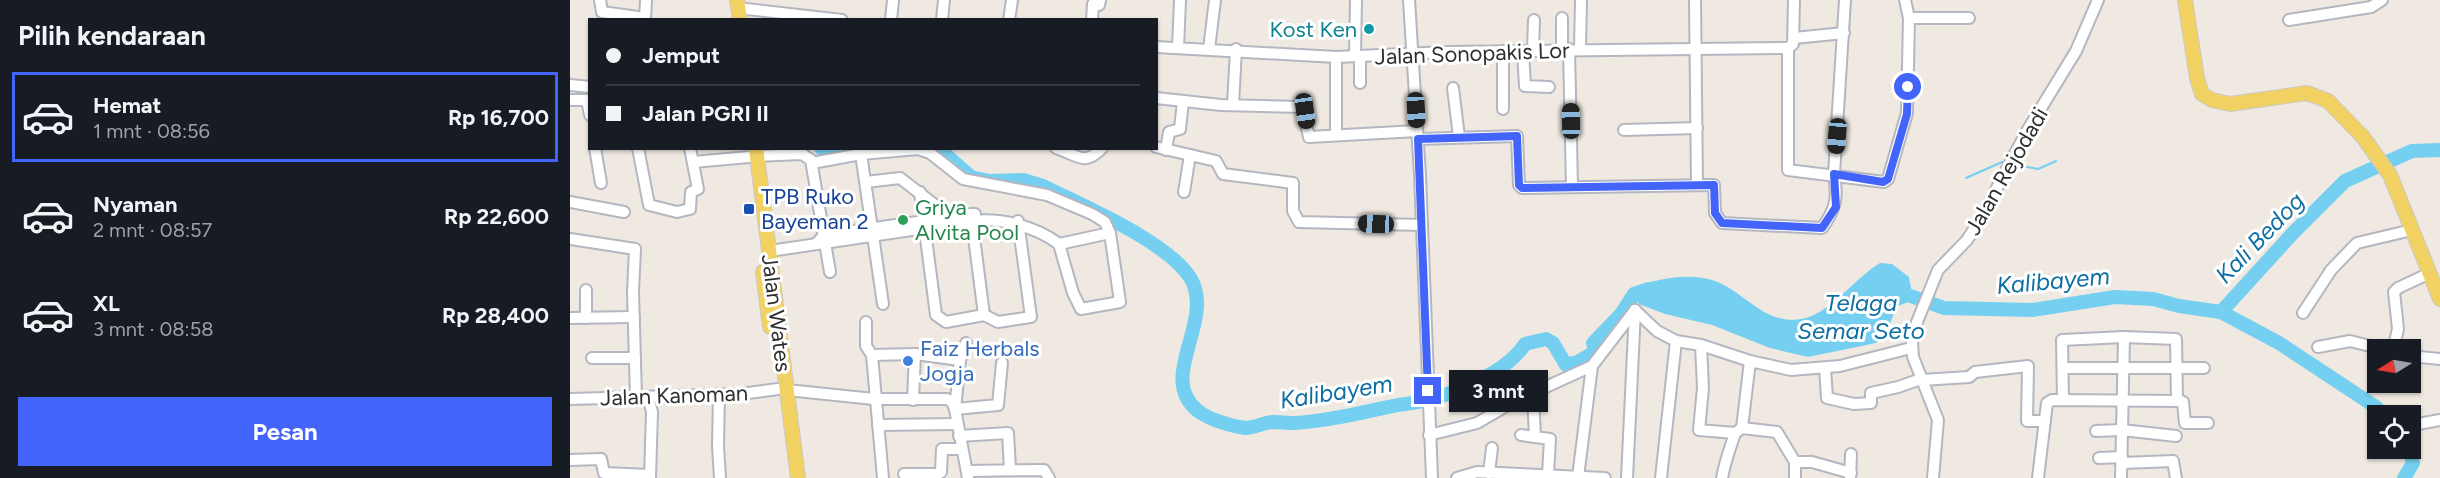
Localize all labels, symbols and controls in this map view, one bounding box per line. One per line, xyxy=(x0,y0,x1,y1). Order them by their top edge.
place label: Kost Ken xyxy=(1269,16,1357,43)
text: Pilih kendaraan xyxy=(18,19,206,52)
marker: Kost Ken xyxy=(1362,22,1376,36)
street label: Jalan Sonopakis Lor xyxy=(1374,37,1570,70)
text: Jemput xyxy=(642,42,720,69)
route start xyxy=(1894,73,1921,100)
icon: car xyxy=(21,90,75,144)
text: Hemat xyxy=(93,92,161,119)
car xyxy=(1294,92,1316,130)
car xyxy=(1406,92,1426,128)
text: Jalan PGRI II xyxy=(642,100,769,127)
car xyxy=(1562,103,1580,139)
street label: Jalan Rejodadi xyxy=(1959,103,2054,240)
text: Rp 16,700 xyxy=(448,104,549,131)
car xyxy=(1826,117,1848,155)
text: 1 mnt · 08:56 xyxy=(93,119,210,143)
place label: TPB Ruko Bayeman 2 xyxy=(761,183,869,235)
water label: Kali Bedog xyxy=(2209,186,2310,289)
icon: car xyxy=(21,189,75,243)
text: Nyaman xyxy=(93,191,177,218)
place label: Griya Alvita Pool xyxy=(915,194,1019,246)
marker: TPB Ruko Bayeman 2 xyxy=(742,202,756,216)
text: Rp 22,600 xyxy=(444,203,549,230)
marker: Griya Alvita Pool xyxy=(896,213,910,227)
car xyxy=(1358,214,1394,234)
text: 2 mnt · 08:57 xyxy=(93,218,212,242)
street label: Jalan Wates xyxy=(756,253,797,373)
water label: Kalibayem xyxy=(1995,261,2111,300)
icon: car xyxy=(21,288,75,342)
water label: Telaga Semar Seto xyxy=(1797,288,1925,345)
text: XL xyxy=(93,290,120,317)
text: Rp 28,400 xyxy=(442,302,549,329)
text: 3 mnt · 08:58 xyxy=(93,317,213,341)
place label: Faiz Herbals Jogja xyxy=(920,335,1040,387)
north arrow xyxy=(2367,339,2421,393)
map controls xyxy=(2367,339,2421,459)
marker: Faiz Herbals Jogja xyxy=(901,354,915,368)
water label: Kalibayem xyxy=(1278,368,1394,415)
callout: 3 mnt xyxy=(1449,370,1548,412)
route end xyxy=(1414,377,1441,404)
street label: Jalan Kanoman xyxy=(600,379,748,412)
text: 3 mnt xyxy=(1472,379,1525,403)
button: Pesan xyxy=(18,397,552,466)
button: locate xyxy=(2367,405,2421,459)

